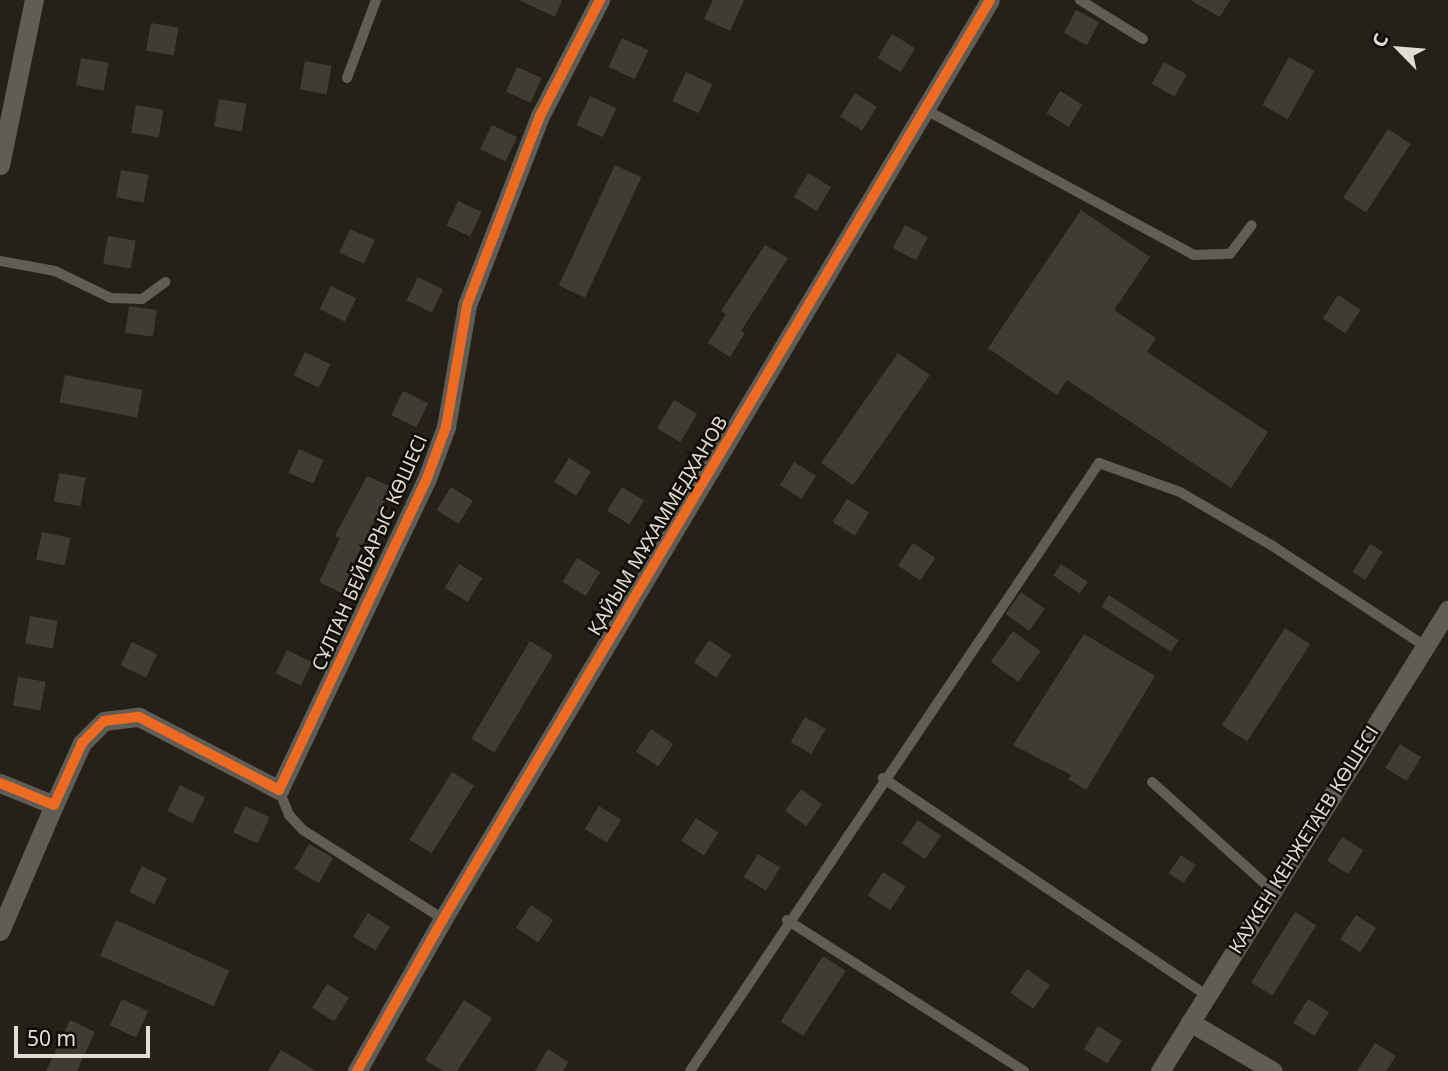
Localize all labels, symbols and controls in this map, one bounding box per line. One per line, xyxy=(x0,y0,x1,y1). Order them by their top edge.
north arrow xyxy=(1364,14,1434,84)
text: С xyxy=(1366,29,1394,51)
street label: ҚАЙЫМ МҰХАММЕДХАНОВ xyxy=(583,412,733,640)
street label: СҰЛТАН БЕЙБАРЫС КӨШЕСІ xyxy=(308,432,432,674)
street label: КАУКЕН КЕНЖЕТАЕВ КӨШЕСІ xyxy=(1224,722,1384,958)
scale bar xyxy=(18,1012,154,1056)
text: 50 m xyxy=(27,1024,76,1052)

